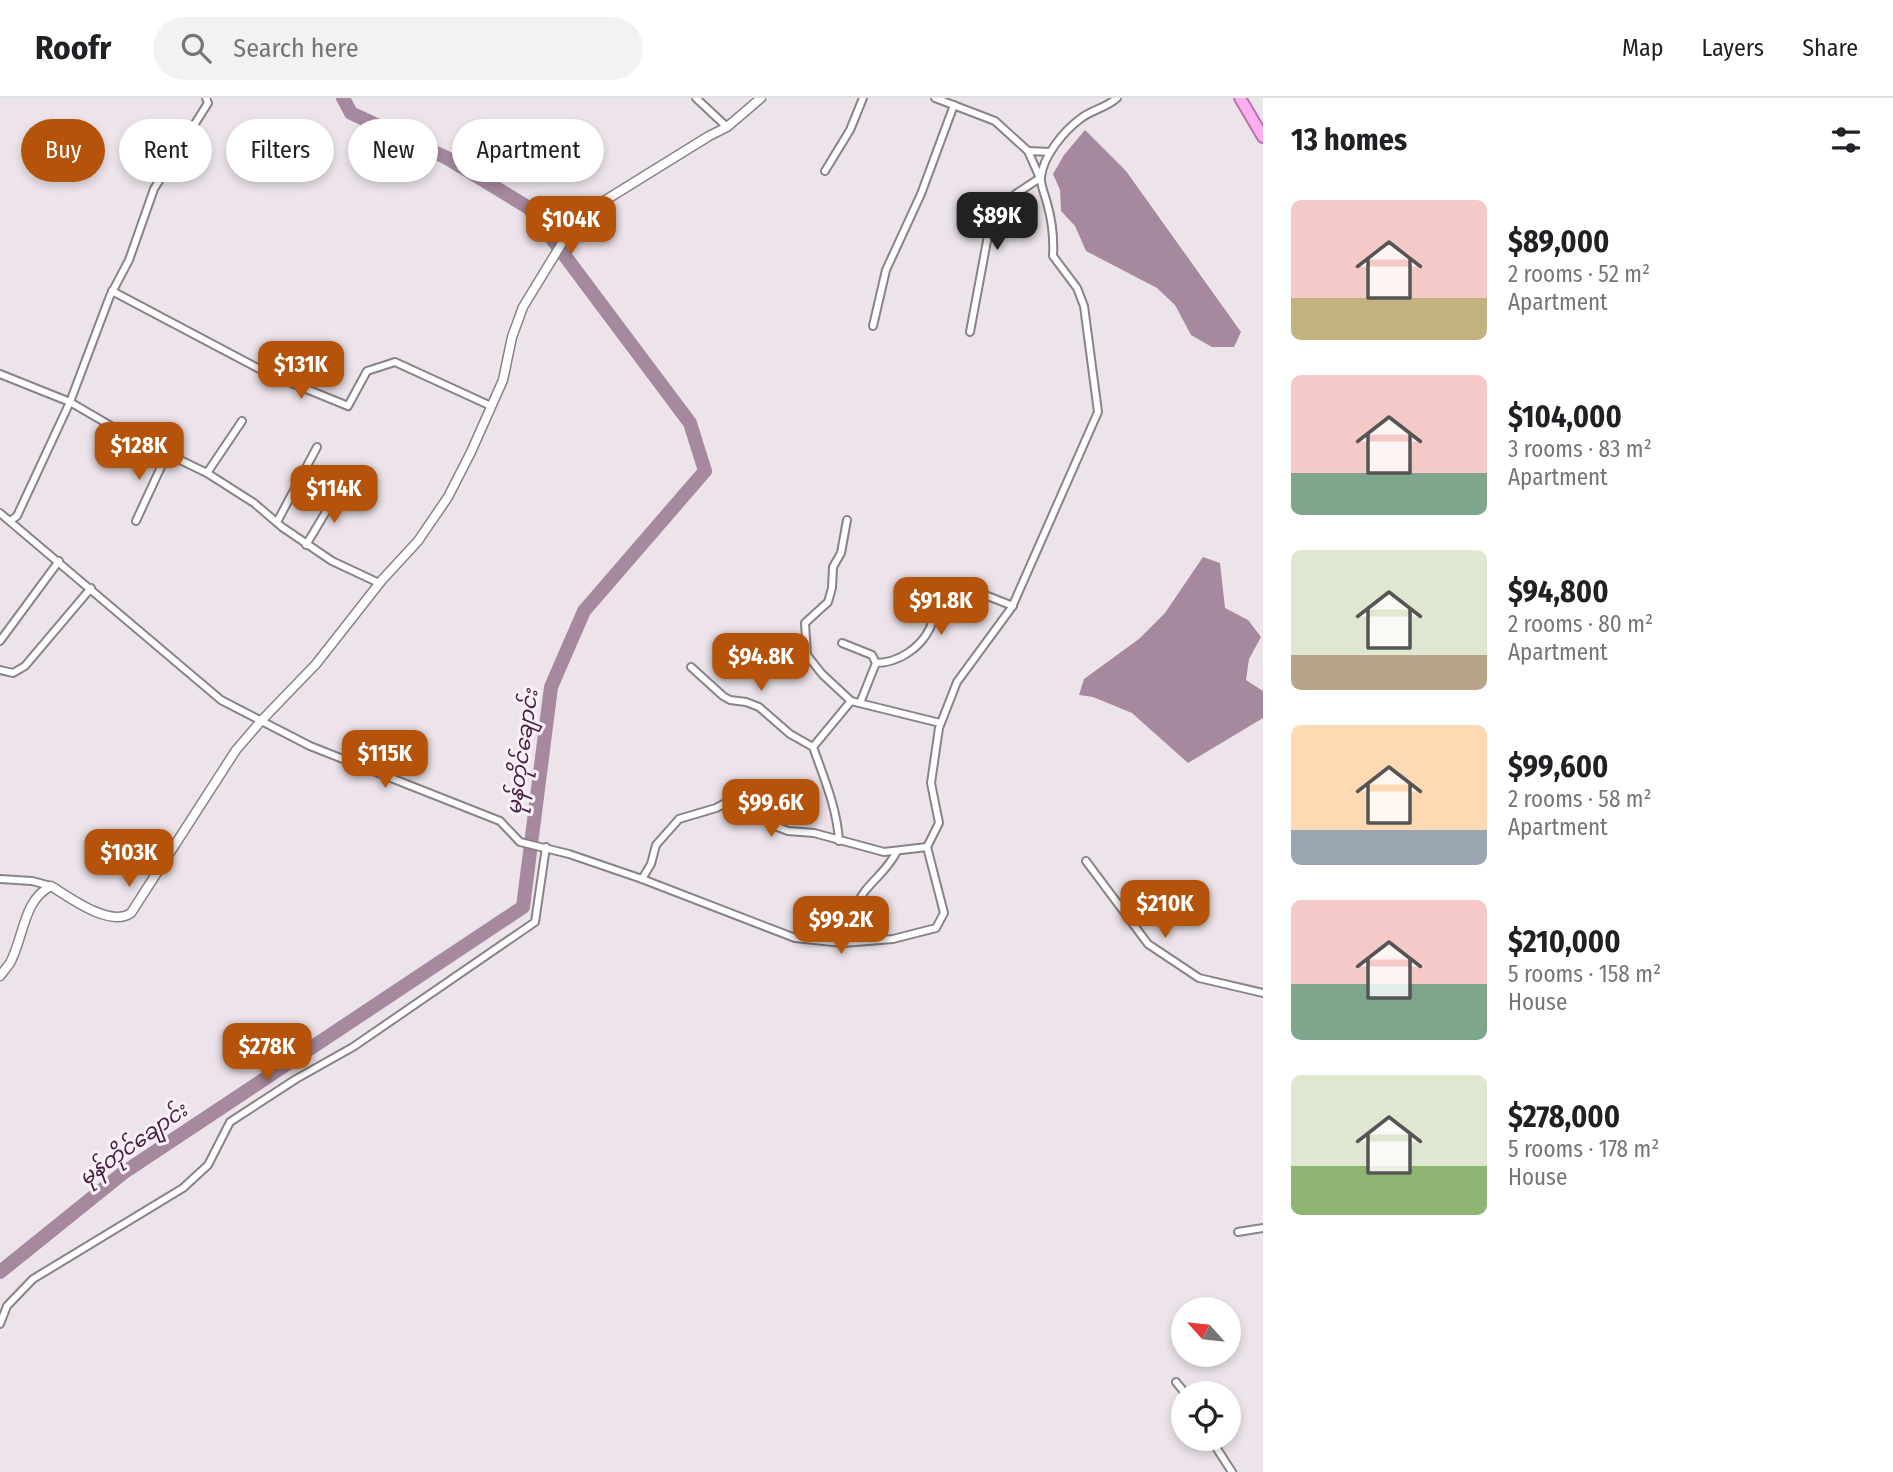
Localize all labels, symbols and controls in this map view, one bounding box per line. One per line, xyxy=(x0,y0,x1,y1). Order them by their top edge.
search box xyxy=(153,17,643,80)
text: Roofr xyxy=(35,28,111,68)
icon: search xyxy=(177,29,215,67)
text: Search here xyxy=(233,33,359,64)
text: Map xyxy=(1622,34,1664,62)
text: Layers xyxy=(1702,34,1764,62)
text: Share xyxy=(1802,34,1858,62)
chip: Buy xyxy=(21,119,105,182)
chip: Rent xyxy=(119,119,212,182)
chip: Filters xyxy=(226,119,334,182)
chip: New xyxy=(348,119,438,182)
chip: Apartment xyxy=(452,119,604,182)
icon: filters xyxy=(1827,121,1865,159)
text: 13 homes xyxy=(1291,122,1407,158)
pin: $89K xyxy=(956,192,1038,252)
pin: $104K xyxy=(522,197,620,256)
text: $89K xyxy=(973,201,1021,229)
text: $104K xyxy=(542,205,600,233)
text: $89,000 xyxy=(1508,224,1609,260)
icon: home xyxy=(1347,228,1431,312)
text: 2 rooms · 52 m² xyxy=(1508,260,1650,288)
text: Apartment xyxy=(1508,288,1608,316)
pin: $131K xyxy=(252,342,350,401)
text: $131K xyxy=(274,350,328,378)
text: $104,000 xyxy=(1508,399,1622,435)
icon: home xyxy=(1347,403,1431,487)
pin: $128K xyxy=(90,422,188,482)
text: $128K xyxy=(111,431,167,459)
text: 3 rooms · 83 m² xyxy=(1508,435,1652,463)
text: Apartment xyxy=(1508,463,1608,491)
pin: $114K xyxy=(285,466,383,525)
text: $114K xyxy=(307,474,361,502)
text: $94,800 xyxy=(1508,574,1609,610)
pin: $91.8K xyxy=(884,578,998,637)
icon: home xyxy=(1347,578,1431,662)
text: $91.8K xyxy=(909,586,973,614)
text: 2 rooms · 80 m² xyxy=(1508,610,1653,638)
pin: $94.8K xyxy=(704,634,818,693)
text: Apartment xyxy=(1508,638,1608,666)
text: $94.8K xyxy=(728,642,794,670)
water label: မုန်တိုင်ချောင်း xyxy=(498,686,548,817)
pin: $115K xyxy=(336,730,434,790)
text: $115K xyxy=(358,739,412,767)
text: $99,600 xyxy=(1508,749,1608,785)
icon: home xyxy=(1347,753,1431,837)
pin: $99.6K xyxy=(714,780,828,839)
text: 2 rooms · 58 m² xyxy=(1508,785,1652,813)
text: $99.6K xyxy=(738,788,804,816)
text: Apartment xyxy=(1508,813,1608,841)
pin: $103K xyxy=(80,830,178,889)
text: $103K xyxy=(101,838,157,866)
pin: $210K xyxy=(1116,880,1214,940)
text: $210K xyxy=(1136,889,1194,917)
pin: $99.2K xyxy=(784,896,898,956)
text: $99.2K xyxy=(809,905,873,933)
text: $210,000 xyxy=(1508,924,1621,960)
icon: home xyxy=(1347,928,1431,1012)
text: 5 rooms · 158 m² xyxy=(1508,960,1661,988)
text: House xyxy=(1508,988,1567,1016)
pin: $278K xyxy=(218,1024,316,1083)
text: $278K xyxy=(239,1032,295,1060)
water label: မုန်တိုင်ချောင်း xyxy=(73,1094,196,1194)
text: $278,000 xyxy=(1508,1099,1620,1135)
icon: home xyxy=(1347,1103,1431,1187)
text: 5 rooms · 178 m² xyxy=(1508,1135,1659,1163)
text: House xyxy=(1508,1163,1567,1191)
north arrow xyxy=(1171,1297,1241,1367)
map controls xyxy=(1171,1297,1241,1451)
button: locate xyxy=(1171,1381,1241,1451)

